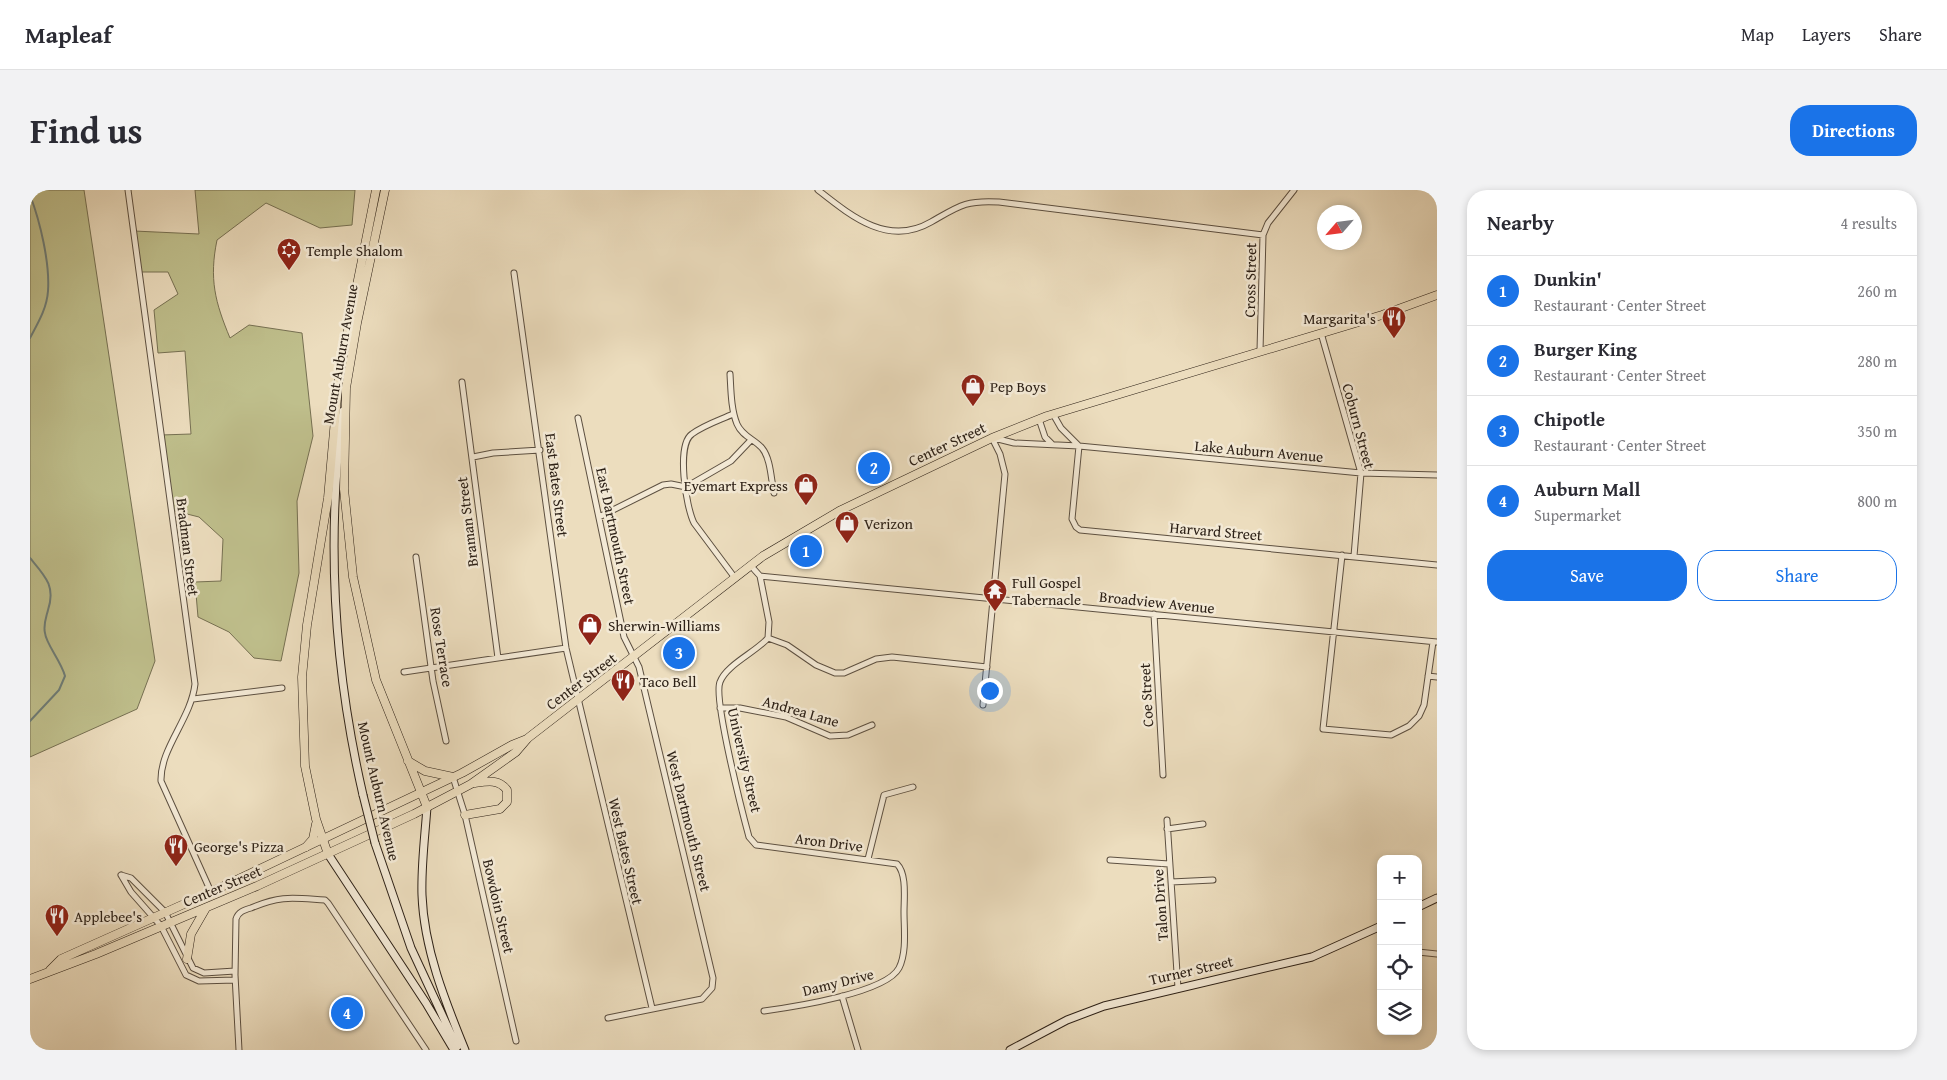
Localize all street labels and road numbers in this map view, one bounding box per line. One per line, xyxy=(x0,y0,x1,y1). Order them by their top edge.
street label: Cross Street xyxy=(1239,242,1261,318)
street label: Mount Auburn Avenue xyxy=(317,282,363,426)
street label: Coburn Street xyxy=(1338,381,1381,472)
street label: Center Street xyxy=(905,417,990,471)
street label: East Bates Street xyxy=(540,432,574,539)
street label: Lake Auburn Avenue xyxy=(1194,435,1324,467)
street label: East Dartmouth Street xyxy=(591,465,641,607)
street label: Braman Street xyxy=(451,475,483,568)
street label: Bradman Street xyxy=(172,497,205,598)
street label: Harvard Street xyxy=(1169,516,1264,546)
street label: Broadview Avenue xyxy=(1098,585,1216,619)
street label: Rose Terrace xyxy=(425,606,459,688)
street label: Center Street xyxy=(541,647,621,714)
street label: Coe Street xyxy=(1134,662,1158,728)
street label: Andrea Lane xyxy=(760,690,842,732)
street label: University Street xyxy=(723,705,767,815)
street label: Mount Auburn Avenue xyxy=(353,719,405,863)
street label: West Dartmouth Street xyxy=(661,748,717,894)
street label: West Bates Street xyxy=(604,796,649,907)
street label: Aron Drive xyxy=(794,827,864,857)
street label: Bowdoin Street xyxy=(478,857,520,956)
street label: Center Street xyxy=(180,860,265,912)
street label: Talon Drive xyxy=(1147,868,1173,942)
street label: Turner Street xyxy=(1147,950,1236,990)
street label: Damy Drive xyxy=(800,963,876,1001)

